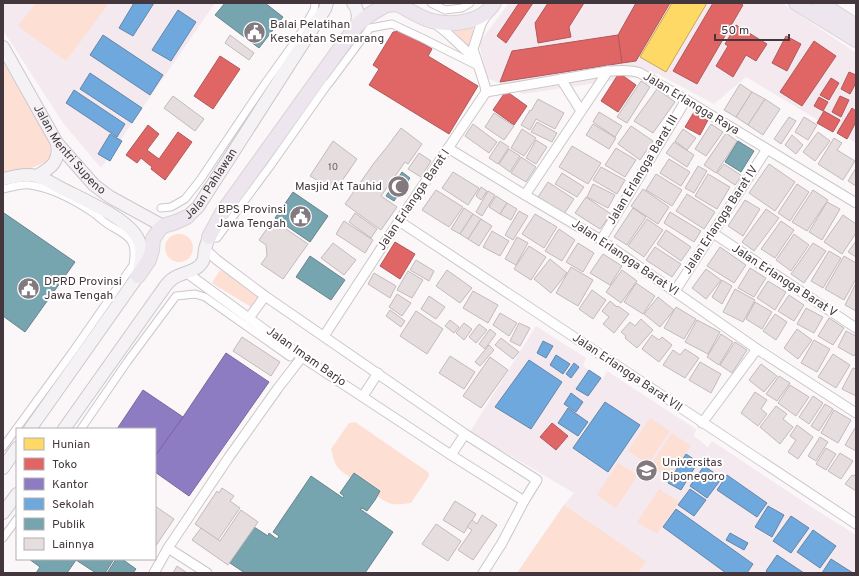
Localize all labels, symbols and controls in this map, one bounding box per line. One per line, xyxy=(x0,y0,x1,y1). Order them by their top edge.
scale bar xyxy=(715,16,789,42)
place label: Balai Pelatihan Kesehatan Semarang xyxy=(270,17,384,47)
public building icon: Balai Pelatihan Kesehatan Semarang xyxy=(242,19,268,45)
text: 50 m xyxy=(721,23,749,39)
street label: Jalan Erlangga Raya xyxy=(640,69,742,139)
street label: Jalan Mentri Supeno xyxy=(29,102,109,199)
street label: Jalan Erlangga Barat III xyxy=(604,112,682,228)
street label: Jalan Pahlawan xyxy=(181,146,241,223)
street label: Jalan Erlangga Barat I xyxy=(374,146,454,254)
house number: 10 xyxy=(328,161,338,174)
street label: Jalan Erlangga Barat IV xyxy=(680,162,762,277)
mosque icon: Masjid At Tauhid xyxy=(385,174,411,200)
place label: Masjid At Tauhid xyxy=(295,179,382,195)
place label: BPS Provinsi Jawa Tengah xyxy=(217,202,286,232)
public building icon: BPS Provinsi Jawa Tengah xyxy=(288,204,314,230)
street label: Jalan Erlangga Barat VI xyxy=(568,216,682,300)
street label: Jalan Erlangga Barat V xyxy=(728,241,840,321)
place label: DPRD Provinsi Jawa Tengah xyxy=(44,274,122,304)
public building icon: DPRD Provinsi Jawa Tengah xyxy=(16,276,42,302)
street label: Jalan Imam Barjo xyxy=(263,324,349,391)
street label: Jalan Erlangga Barat VII xyxy=(569,330,685,416)
legend xyxy=(16,428,156,560)
text: Hunian xyxy=(52,437,90,453)
place label: Universitas Diponegoro xyxy=(662,455,725,485)
text: Toko xyxy=(52,457,78,473)
school or university icon: Universitas Diponegoro xyxy=(633,457,659,483)
text: Kantor xyxy=(52,477,89,493)
text: Sekolah xyxy=(52,497,94,513)
text: Publik xyxy=(52,517,85,533)
text: Lainnya xyxy=(52,537,94,553)

